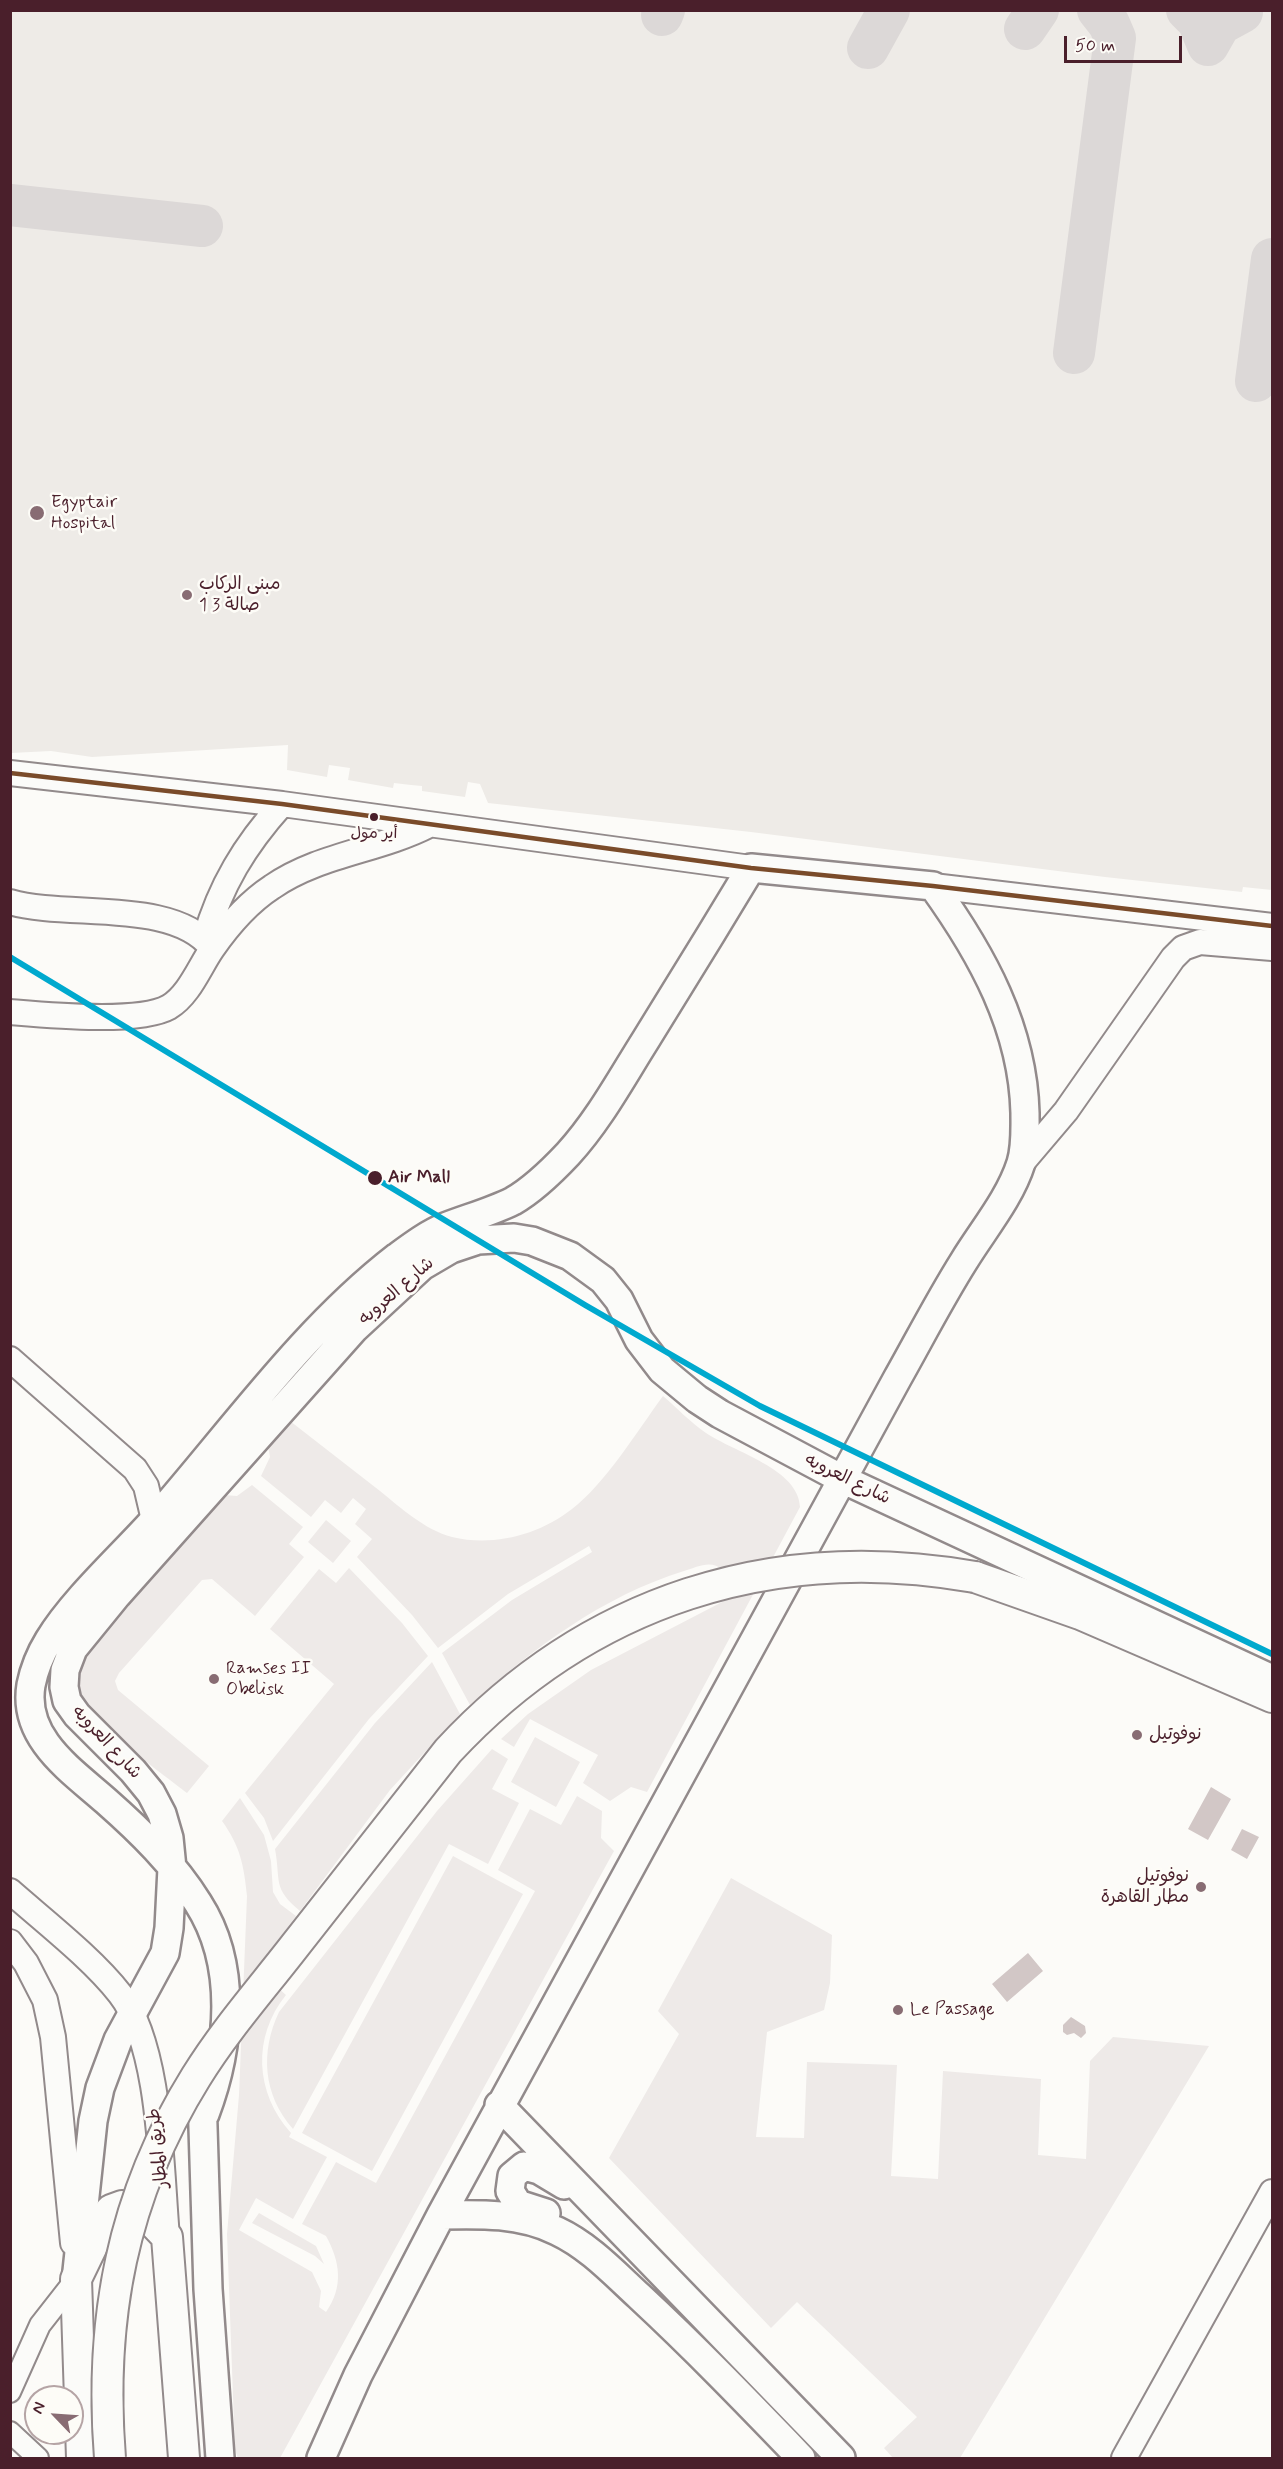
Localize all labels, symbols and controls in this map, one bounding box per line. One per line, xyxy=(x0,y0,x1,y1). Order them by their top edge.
scale bar xyxy=(1067,24,1186,62)
text: 50 m xyxy=(1075,34,1115,58)
place label: Egyptair Hospital xyxy=(51,492,117,534)
marker: Egyptair Hospital xyxy=(28,504,46,522)
place label: مبنى الركاب 1 صالة 3 xyxy=(199,574,280,616)
marker: مبنى الركاب 1 صالة 3 xyxy=(180,588,194,602)
marker: أير مول xyxy=(368,811,380,823)
place label: أير مول xyxy=(351,825,397,845)
place label: Air Mall xyxy=(388,1167,450,1189)
marker: Air Mall xyxy=(366,1169,384,1187)
street label: شارع العروبه xyxy=(355,1253,439,1331)
street label: شارع العروبه xyxy=(801,1450,893,1510)
place label: Ramses II Obelisk xyxy=(226,1658,311,1700)
marker: Ramses II Obelisk xyxy=(207,1672,221,1686)
street label: شارع العروبه xyxy=(66,1702,146,1784)
place label: نوفوتيل xyxy=(1149,1724,1202,1746)
marker: نوفوتيل xyxy=(1130,1728,1144,1742)
place label: نوفوتيل مطار القاهرة xyxy=(1101,1866,1189,1908)
marker: نوفوتيل مطار القاهرة xyxy=(1194,1880,1208,1894)
place label: Le Passage xyxy=(910,1999,994,2021)
marker: Le Passage xyxy=(891,2003,905,2017)
street label: طريق المطار xyxy=(144,2107,174,2189)
north arrow xyxy=(24,2385,84,2445)
text: N xyxy=(27,2399,51,2417)

